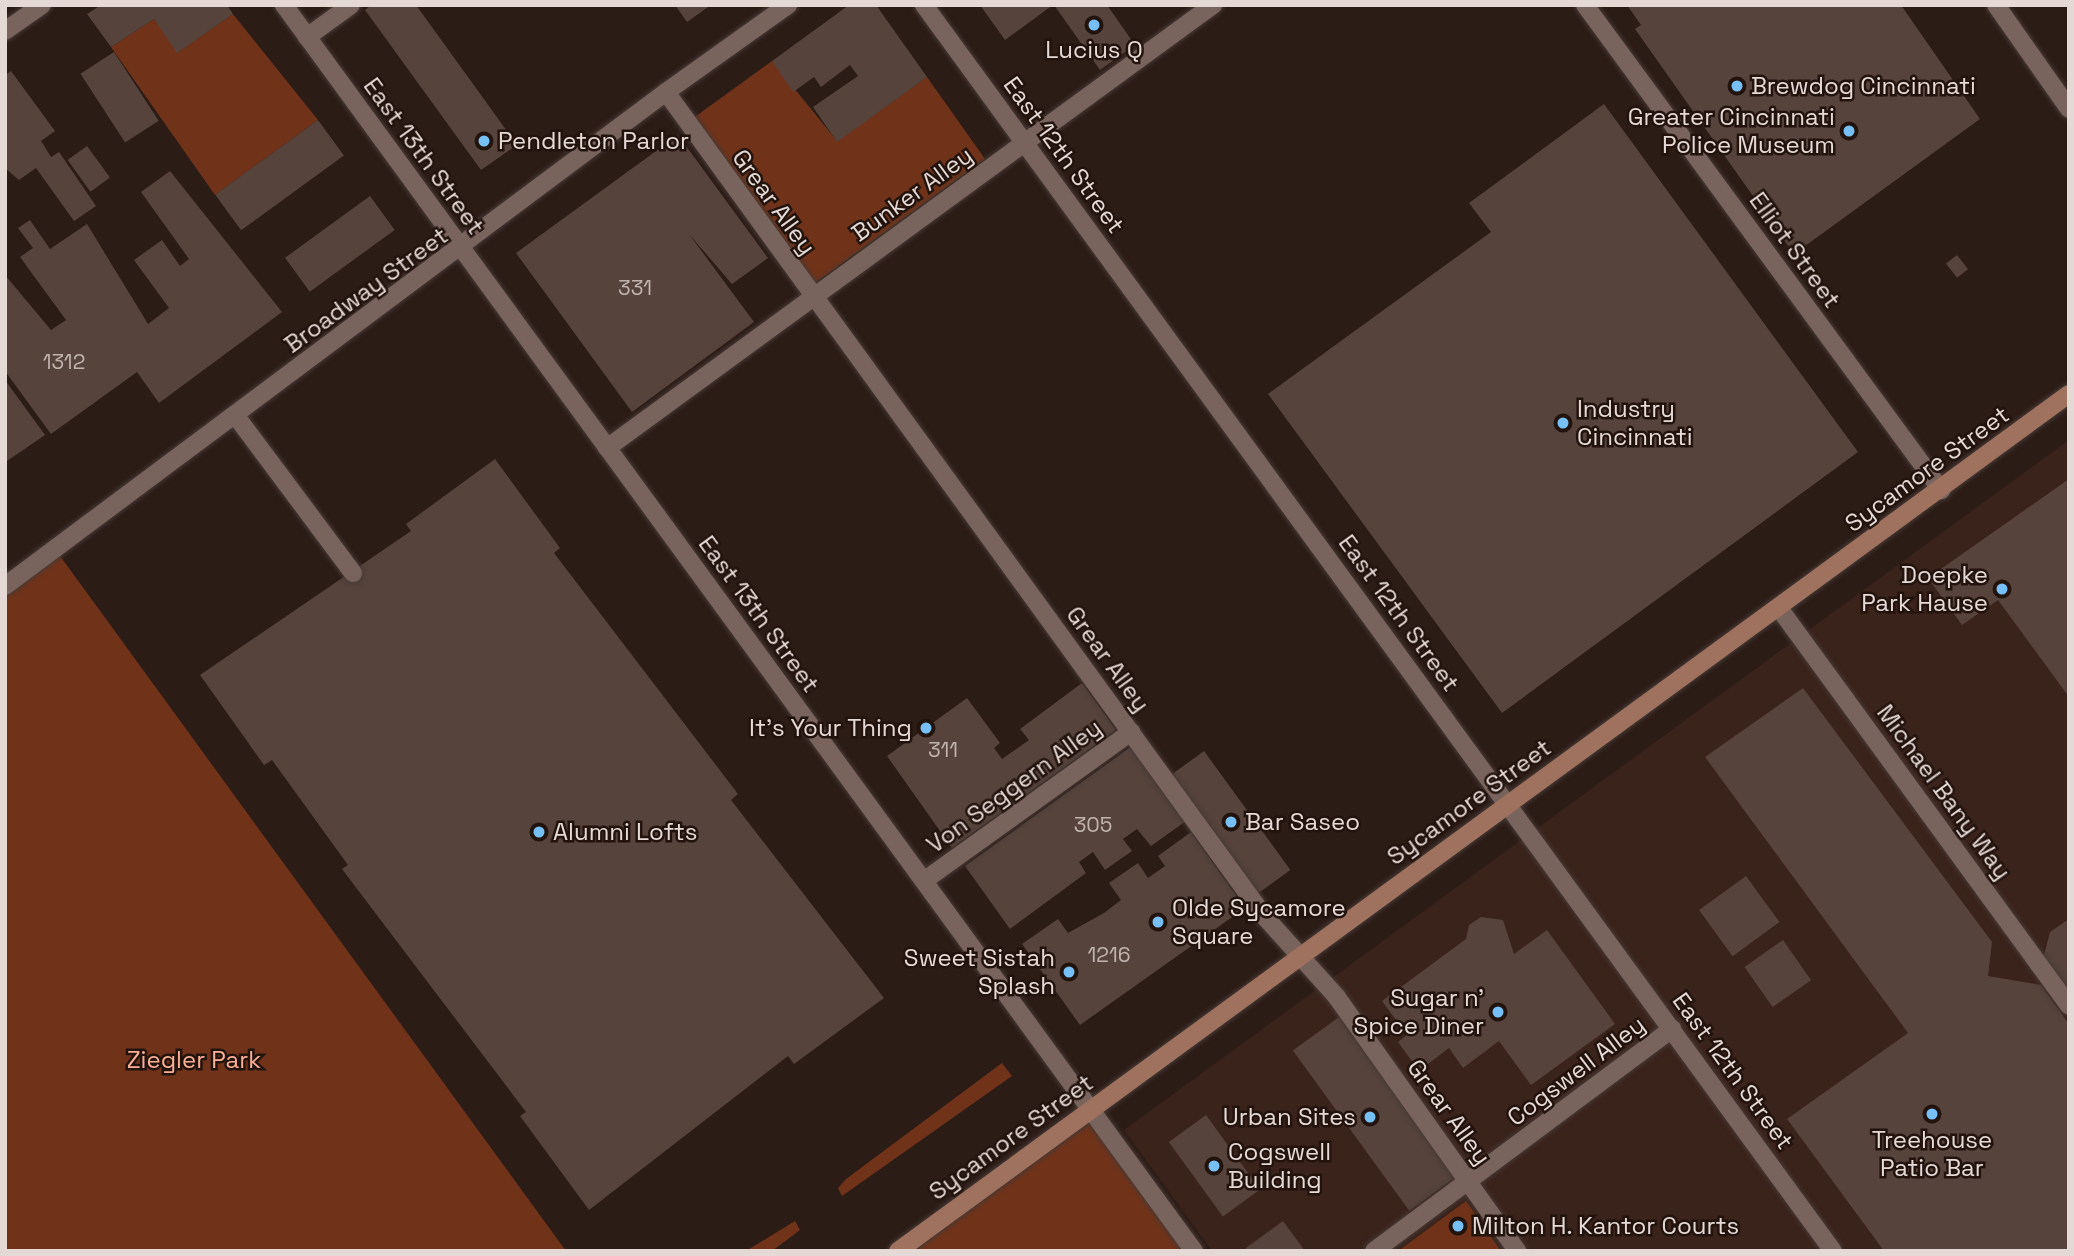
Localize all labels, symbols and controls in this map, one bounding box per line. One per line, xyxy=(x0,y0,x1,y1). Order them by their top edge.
marker: Lucius Q xyxy=(1086,17,1102,33)
place label: Lucius Q xyxy=(1045,36,1143,64)
street label: East 12th Street xyxy=(998,71,1130,239)
street label: East 13th Street xyxy=(358,72,490,240)
place label: Brewdog Cincinnati xyxy=(1751,72,1976,100)
marker: Brewdog Cincinnati xyxy=(1729,78,1745,94)
place label: Greater Cincinnati Police Museum xyxy=(1628,103,1835,159)
marker: Greater Cincinnati Police Museum xyxy=(1841,123,1857,139)
place label: Pendleton Parlor xyxy=(498,127,689,155)
marker: Pendleton Parlor xyxy=(476,133,492,149)
street label: Bunker Alley xyxy=(846,140,978,248)
street label: Grear Alley xyxy=(726,144,822,260)
street label: Elliot Street xyxy=(1743,186,1847,314)
street label: Broadway Street xyxy=(279,221,453,359)
house number: 331 xyxy=(618,275,652,301)
house number: 1312 xyxy=(43,349,85,375)
place label: Industry Cincinnati xyxy=(1577,395,1693,451)
street label: Sycamore Street xyxy=(1840,400,2014,538)
marker: Industry Cincinnati xyxy=(1555,415,1571,431)
street label: East 12th Street xyxy=(1333,529,1465,697)
street label: East 13th Street xyxy=(693,530,825,698)
place label: Doepke Park Hause xyxy=(1861,561,1988,617)
marker: Doepke Park Hause xyxy=(1994,581,2010,597)
street label: Grear Alley xyxy=(1060,601,1156,717)
street label: Michael Bany Way xyxy=(1871,699,2017,885)
street label: Von Seggern Alley xyxy=(921,713,1107,859)
place label: It's Your Thing xyxy=(748,714,912,742)
marker: It's Your Thing xyxy=(918,720,934,736)
street label: Sycamore Street xyxy=(1382,733,1556,871)
house number: 311 xyxy=(928,737,958,763)
place label: Bar Saseo xyxy=(1245,808,1360,836)
house number: 305 xyxy=(1074,812,1112,838)
marker: Bar Saseo xyxy=(1223,814,1239,830)
place label: Alumni Lofts xyxy=(553,818,697,846)
marker: Alumni Lofts xyxy=(531,824,547,840)
place label: Olde Sycamore Square xyxy=(1172,894,1346,950)
marker: Olde Sycamore Square xyxy=(1150,914,1166,930)
house number: 1216 xyxy=(1087,942,1131,968)
place label: Sweet Sistah Splash xyxy=(904,944,1055,1000)
marker: Sweet Sistah Splash xyxy=(1061,964,1077,980)
place label: Sugar n' Spice Diner xyxy=(1353,984,1484,1040)
street label: East 12th Street xyxy=(1667,987,1799,1155)
marker: Sugar n' Spice Diner xyxy=(1490,1004,1506,1020)
street label: Cogswell Alley xyxy=(1501,1010,1651,1132)
park label: Ziegler Park xyxy=(127,1046,261,1074)
street label: Grear Alley xyxy=(1401,1054,1497,1170)
street label: Sycamore Street xyxy=(924,1068,1098,1206)
place label: Urban Sites xyxy=(1223,1103,1356,1131)
marker: Treehouse Patio Bar xyxy=(1924,1106,1940,1122)
marker: Urban Sites xyxy=(1362,1109,1378,1125)
place label: Treehouse Patio Bar xyxy=(1872,1126,1992,1182)
place label: Cogswell Building xyxy=(1228,1138,1331,1194)
marker: Cogswell Building xyxy=(1206,1158,1222,1174)
place label: Milton H. Kantor Courts xyxy=(1472,1212,1740,1240)
marker: Milton H. Kantor Courts xyxy=(1450,1218,1466,1234)

